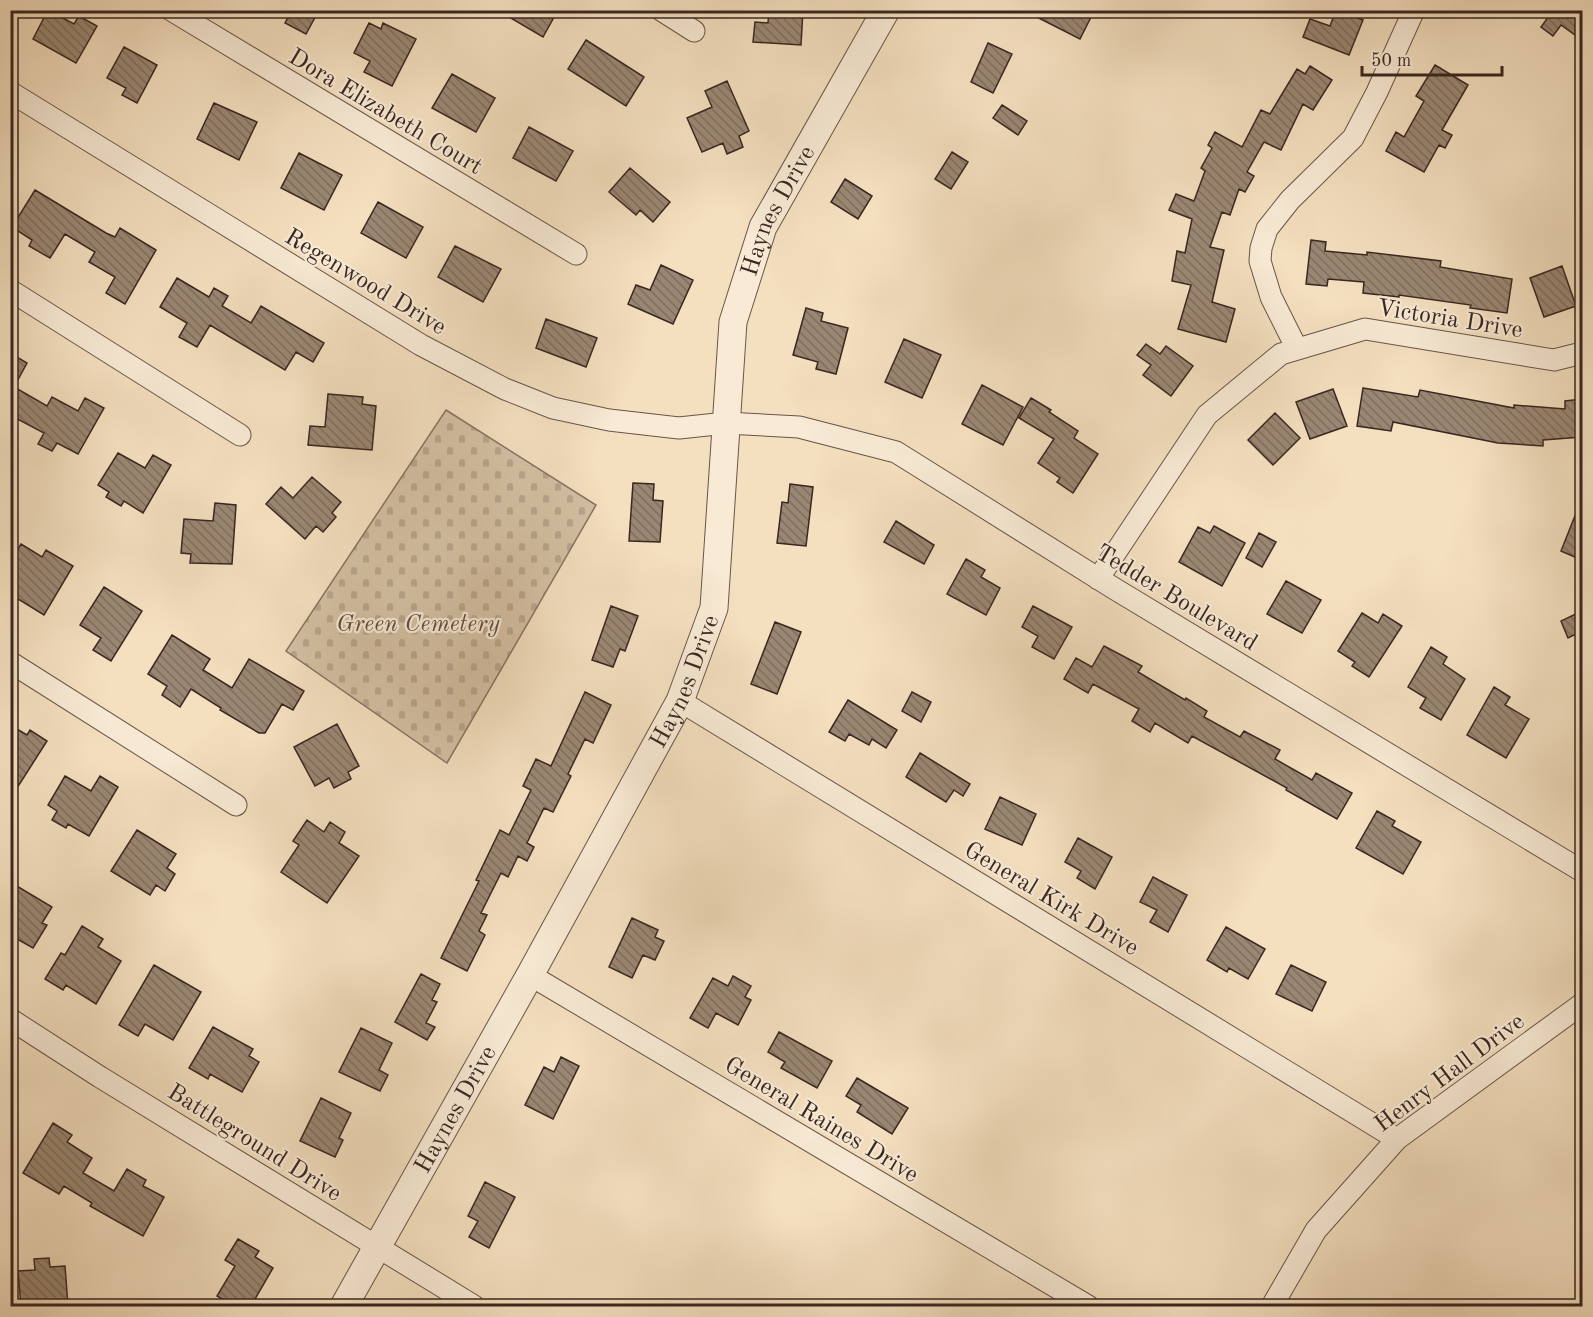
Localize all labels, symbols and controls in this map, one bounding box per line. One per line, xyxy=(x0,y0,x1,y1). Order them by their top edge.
scale bar xyxy=(1362,39,1502,77)
street label: Dora Elizabeth Court xyxy=(284,45,486,180)
text: 50 m xyxy=(1371,52,1411,70)
street label: Haynes Drive xyxy=(738,142,820,279)
street label: Regenwood Drive xyxy=(280,225,450,340)
street label: Victoria Drive xyxy=(1375,297,1524,343)
street label: Tedder Boulevard xyxy=(1091,541,1261,656)
street label: Haynes Drive xyxy=(647,612,724,753)
park label: Green Cemetery xyxy=(336,613,500,637)
street label: General Kirk Drive xyxy=(960,838,1142,961)
street label: Henry Hall Drive xyxy=(1371,1010,1529,1137)
street label: Haynes Drive xyxy=(411,1042,502,1178)
street label: General Raines Drive xyxy=(720,1053,922,1188)
street label: Battleground Drive xyxy=(163,1080,345,1207)

